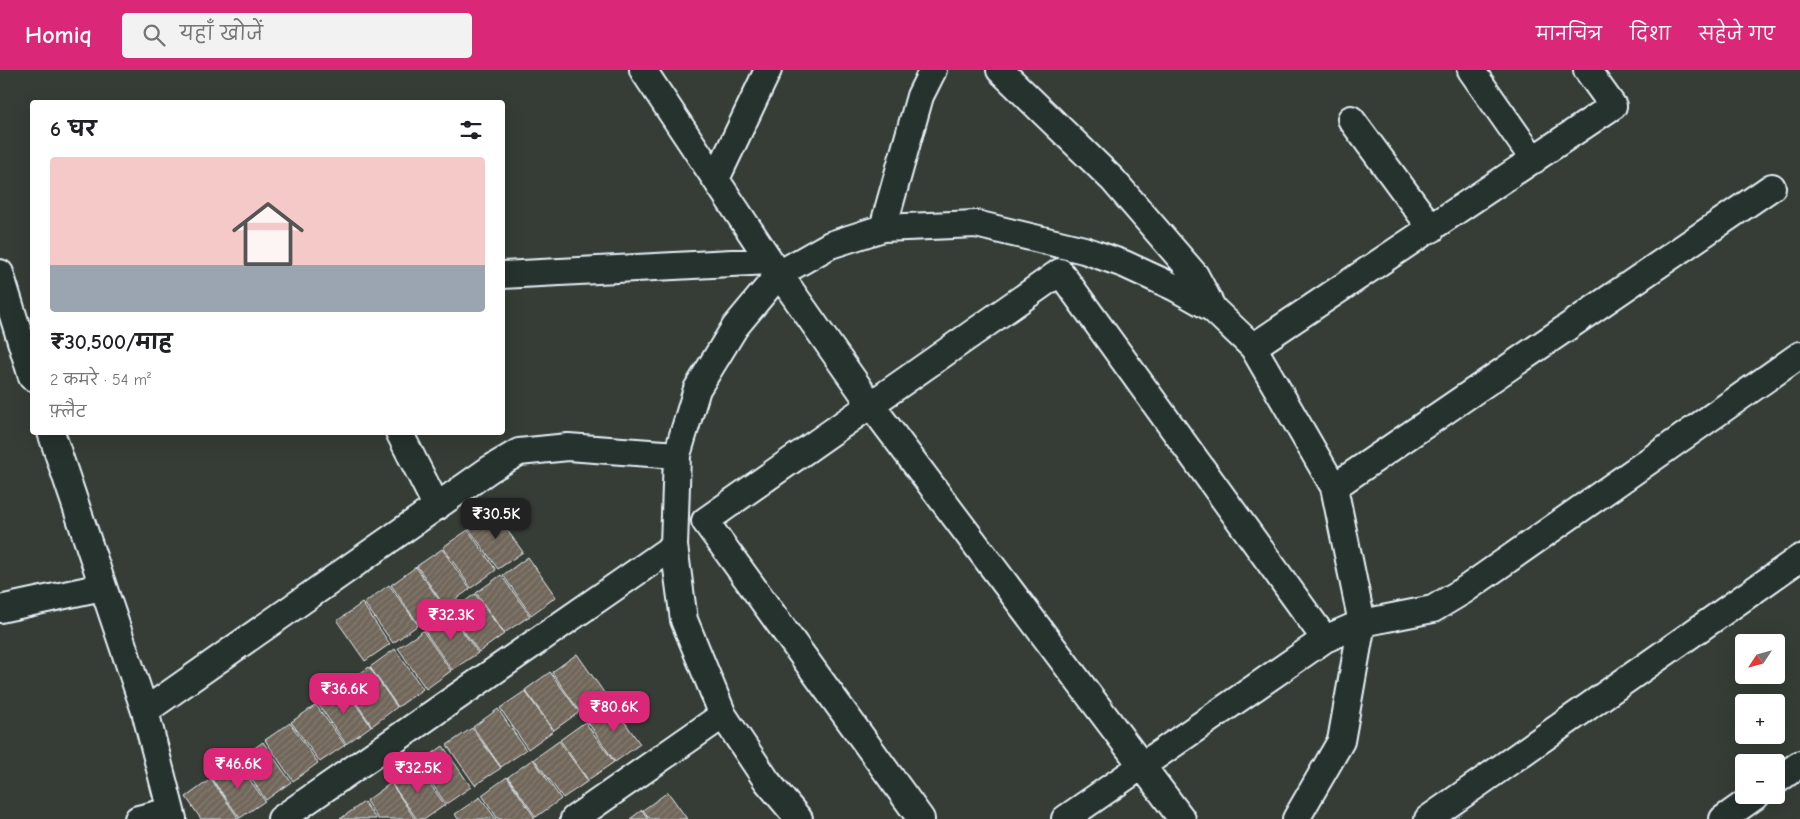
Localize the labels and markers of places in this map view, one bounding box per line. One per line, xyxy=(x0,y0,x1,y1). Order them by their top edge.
pin: ₹30.5K xyxy=(455,498,537,540)
pin: ₹32.3K xyxy=(410,598,492,641)
pin: ₹36.6K xyxy=(303,672,385,715)
pin: ₹80.6K xyxy=(573,690,655,733)
pin: ₹46.6K xyxy=(197,748,279,790)
pin: ₹32.5K xyxy=(377,752,459,794)

